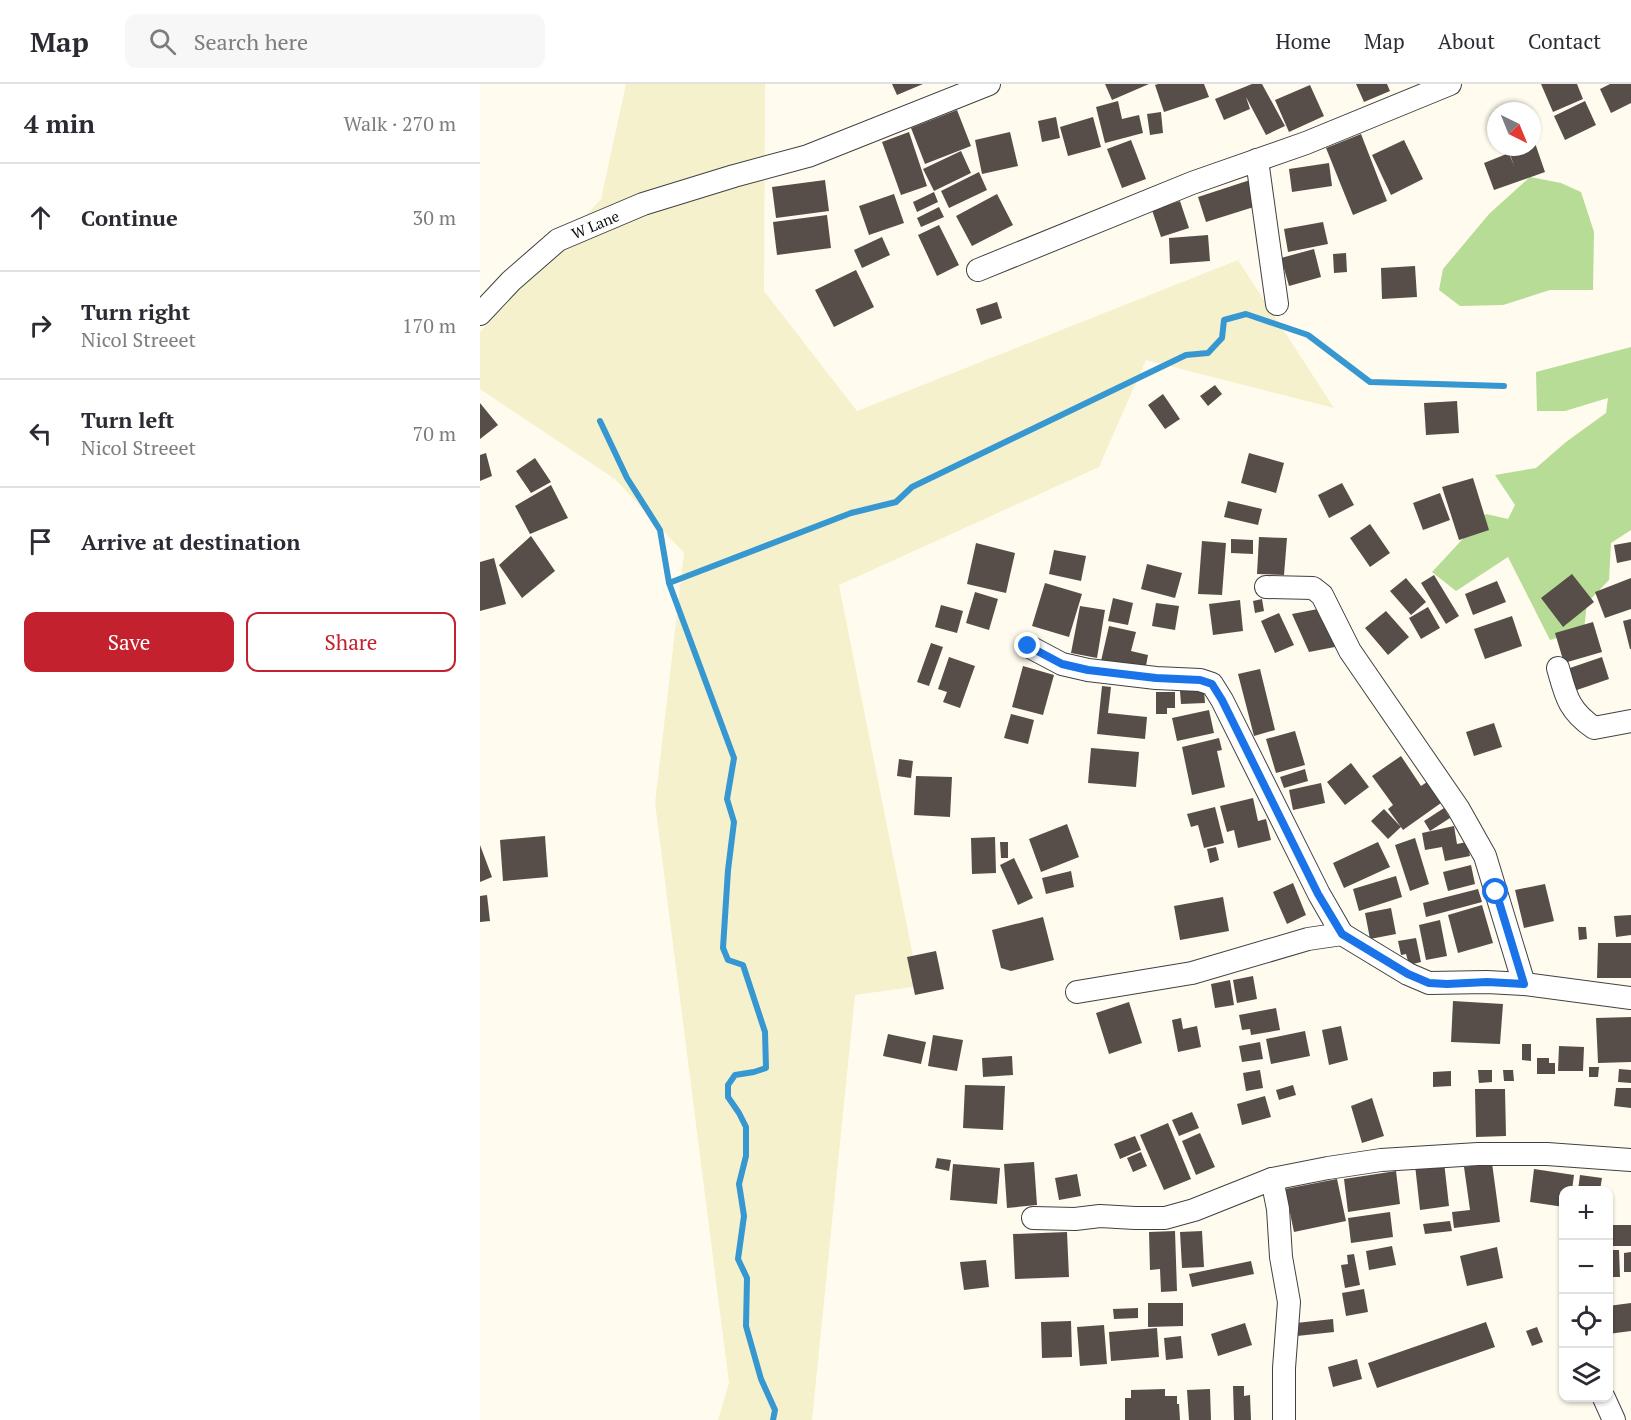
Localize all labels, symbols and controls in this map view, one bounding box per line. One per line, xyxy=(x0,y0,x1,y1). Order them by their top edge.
search box xyxy=(125,14,545,68)
text: Map xyxy=(30,23,89,60)
icon: search xyxy=(146,25,179,58)
text: Search here xyxy=(194,27,308,56)
text: Home xyxy=(1275,27,1331,55)
text: Map xyxy=(1364,27,1405,55)
text: About xyxy=(1438,27,1495,55)
text: Contact xyxy=(1528,27,1601,55)
north arrow xyxy=(1487,102,1541,156)
text: 4 min xyxy=(24,106,95,140)
text: Walk · 270 m xyxy=(344,110,456,137)
icon: ahead xyxy=(24,201,57,234)
text: Continue xyxy=(81,203,178,232)
text: 30 m xyxy=(413,204,456,231)
street label: W Lane xyxy=(568,205,622,243)
text: Turn right xyxy=(81,297,190,326)
icon: right xyxy=(24,309,57,342)
text: 170 m xyxy=(402,312,456,339)
text: Nicol Streeet xyxy=(81,326,196,353)
text: Turn left xyxy=(81,405,174,434)
icon: left xyxy=(24,417,57,450)
text: 70 m xyxy=(413,420,456,447)
text: Nicol Streeet xyxy=(81,434,196,461)
icon: arrive xyxy=(24,525,57,558)
text: Arrive at destination xyxy=(81,527,300,556)
button: Save xyxy=(24,612,234,672)
button: Share xyxy=(246,612,456,672)
route end xyxy=(1014,632,1040,658)
route start xyxy=(1482,878,1508,904)
map controls xyxy=(1559,1186,1613,1402)
button: + xyxy=(1559,1186,1613,1240)
button: − xyxy=(1559,1240,1613,1294)
button: locate xyxy=(1559,1294,1613,1348)
button: layers xyxy=(1559,1348,1613,1402)

